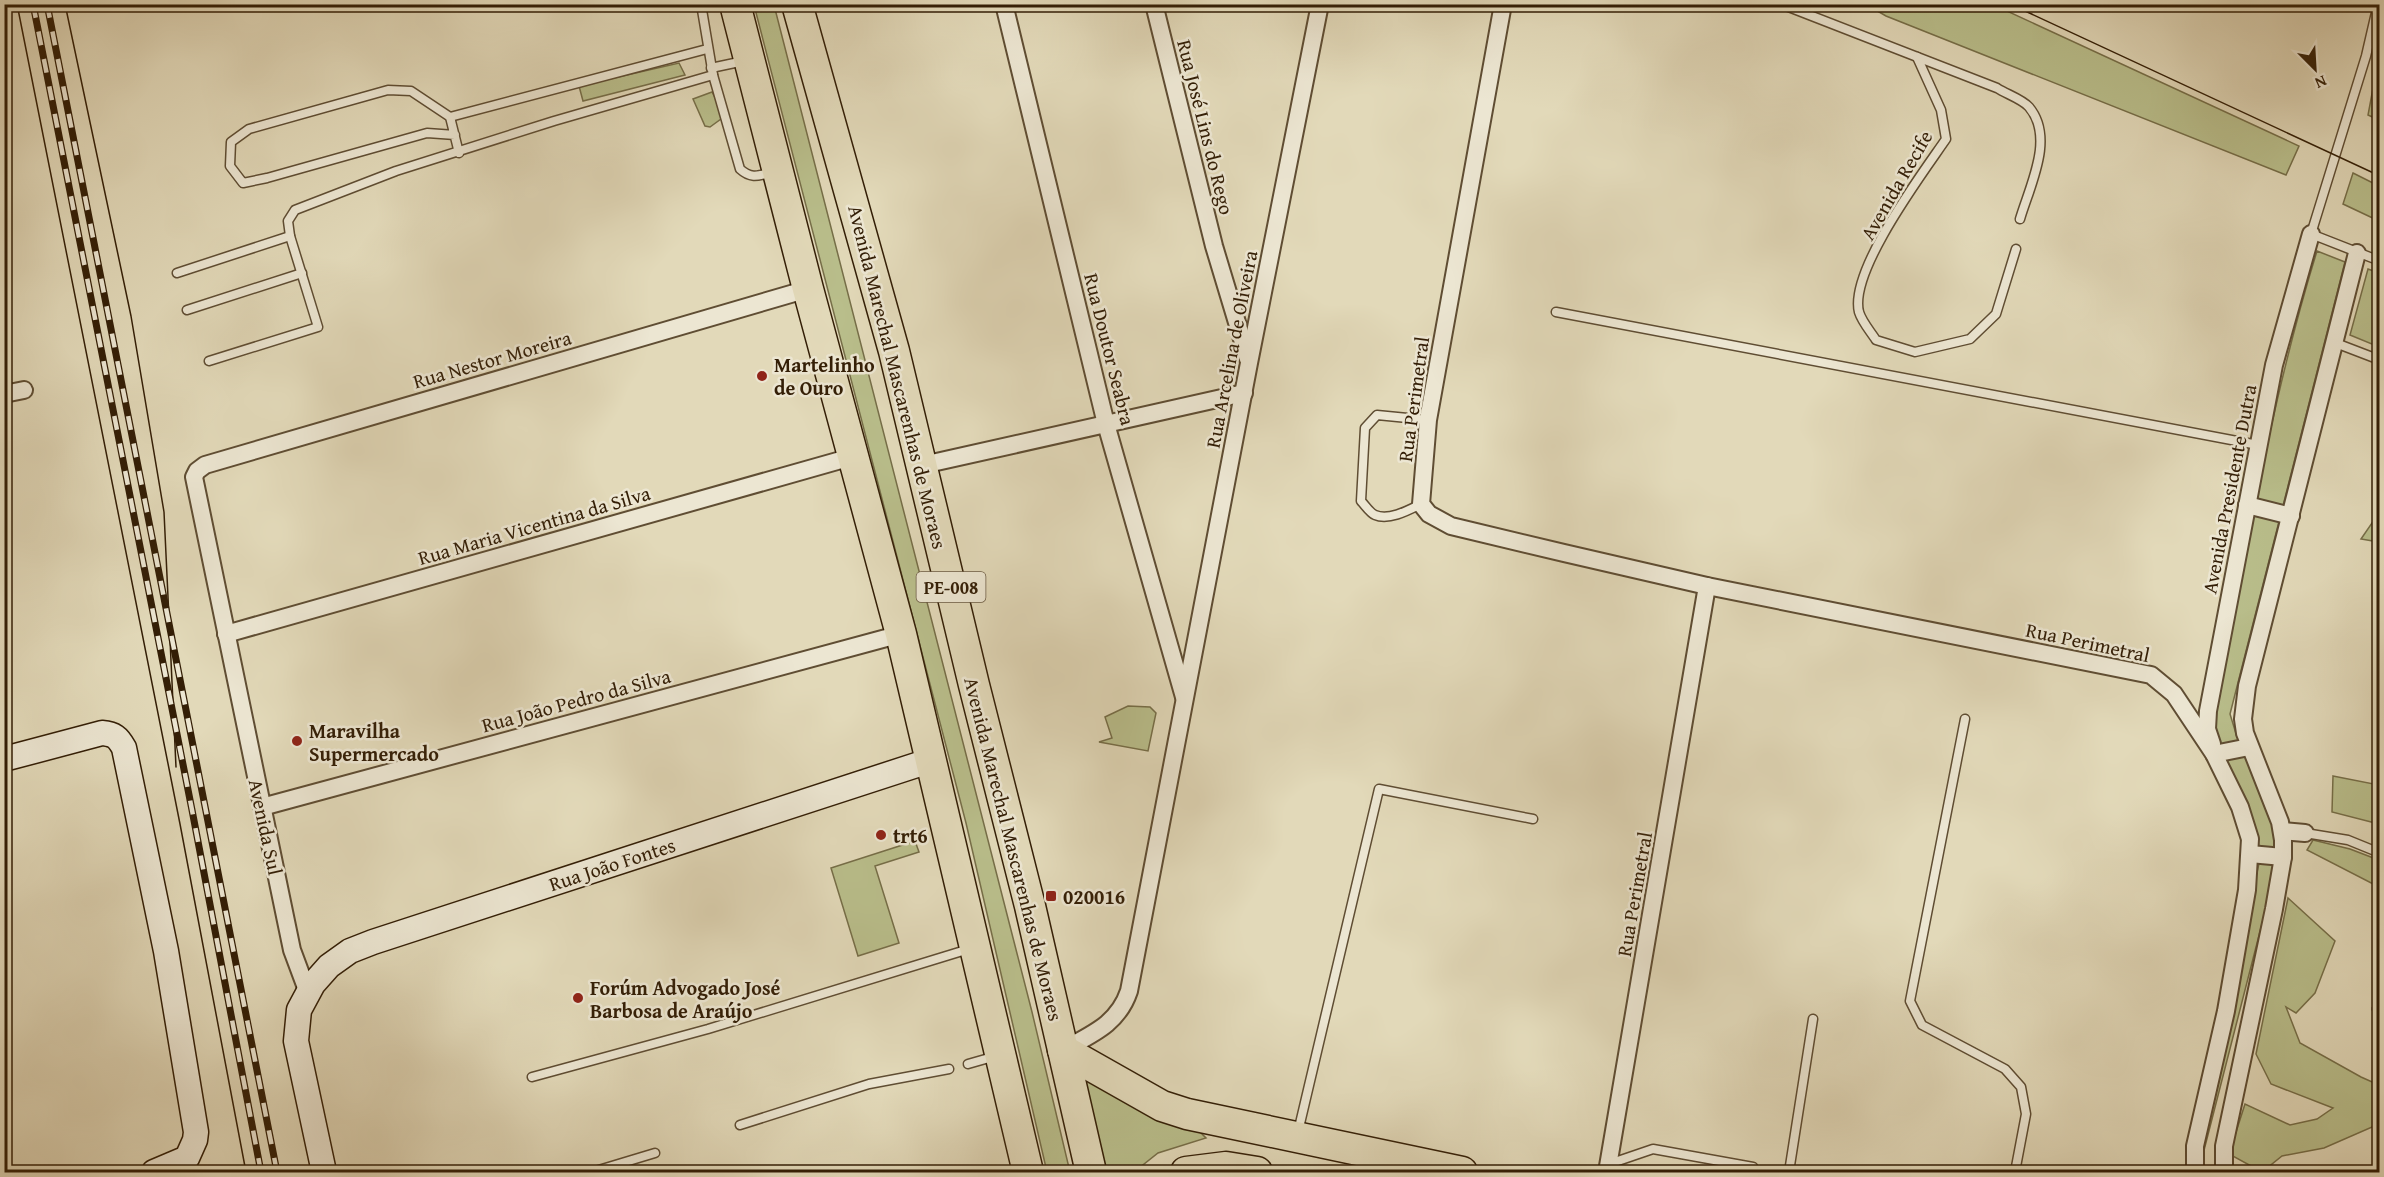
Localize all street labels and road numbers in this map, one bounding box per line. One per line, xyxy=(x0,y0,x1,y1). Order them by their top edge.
street label: Rua José Lins do Rego xyxy=(1170,36,1242,218)
street label: Avenida Recife xyxy=(1853,125,1939,245)
street label: Avenida Marechal Mascarenhas de Moraes xyxy=(841,202,955,552)
street label: Rua Arcelina de Oliveira xyxy=(1198,247,1264,450)
street label: Rua Doutor Seabra xyxy=(1077,270,1143,429)
street label: Rua Nestor Moreira xyxy=(409,322,575,395)
street label: Rua Perimetral xyxy=(1390,334,1436,463)
street label: Avenida Presidente Dutra xyxy=(2194,381,2264,596)
street label: Rua Maria Vicentina da Silva xyxy=(415,478,654,572)
road number: PE-008 xyxy=(916,572,986,602)
street label: Rua Perimetral xyxy=(2023,615,2153,669)
street label: Rua João Pedro da Silva xyxy=(478,661,674,739)
street label: Avenida Marechal Mascarenhas de Moraes xyxy=(957,674,1071,1024)
street label: Avenida Sul xyxy=(242,776,290,878)
street label: Rua Perimetral xyxy=(1609,829,1659,959)
street label: Rua João Fontes xyxy=(545,830,679,898)

